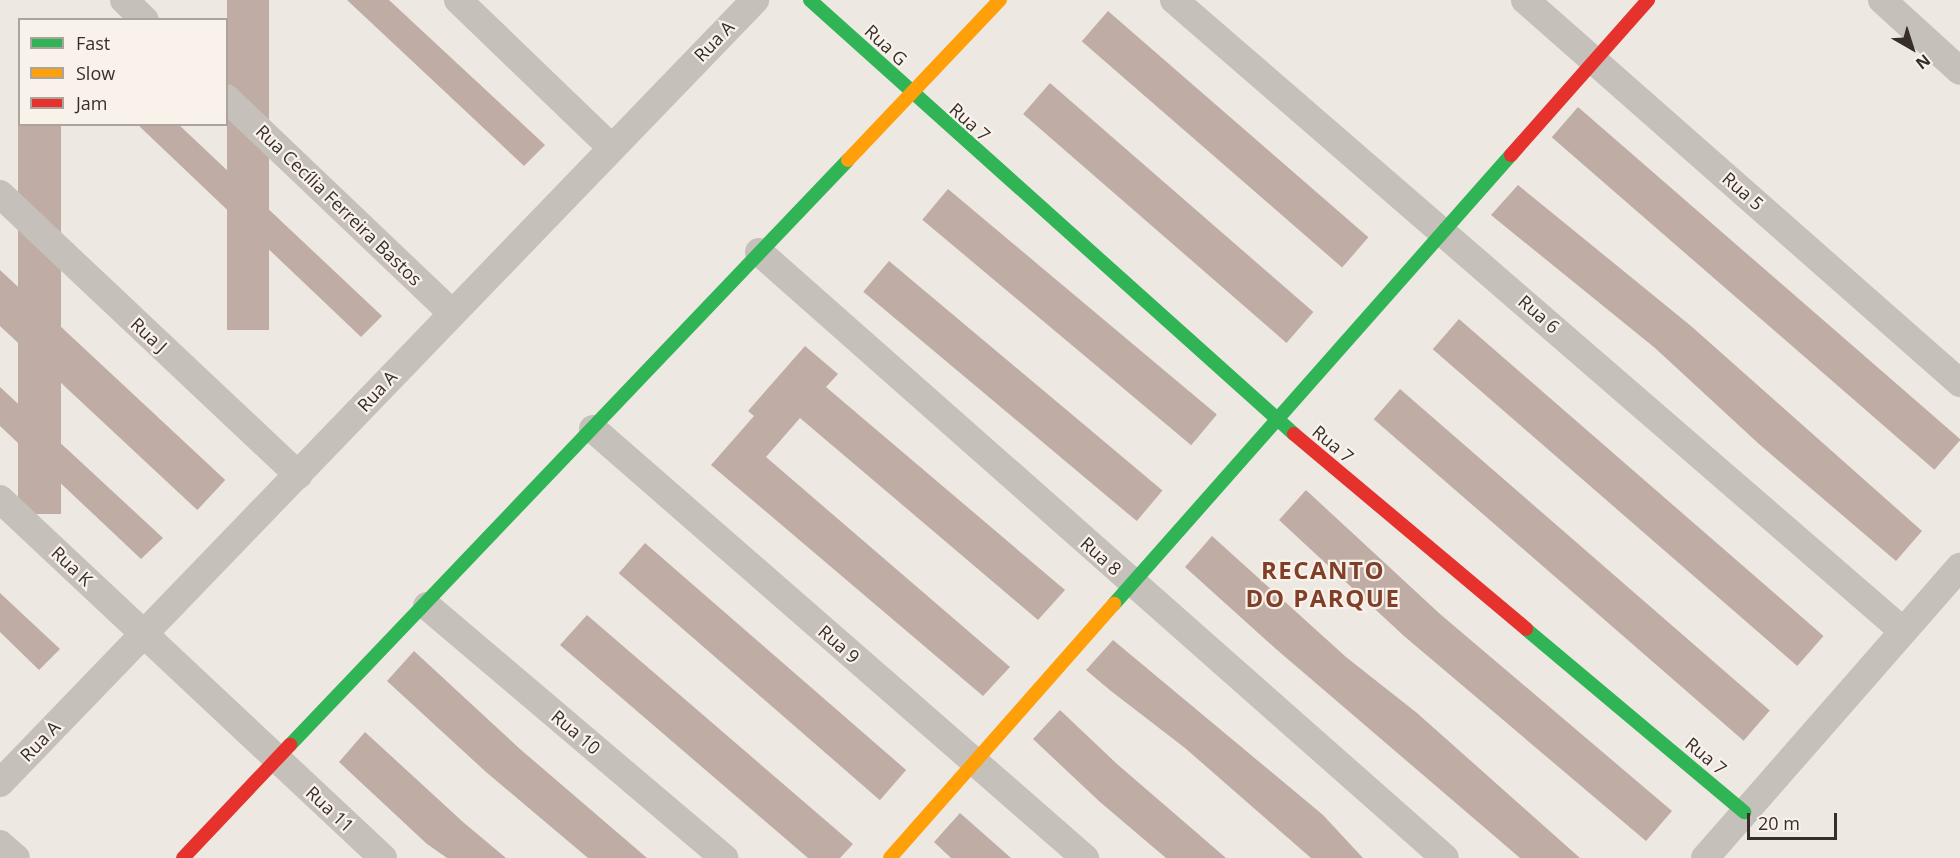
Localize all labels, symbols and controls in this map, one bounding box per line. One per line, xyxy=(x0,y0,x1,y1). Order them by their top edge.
street label: Rua A xyxy=(689,16,739,66)
legend xyxy=(18,18,228,126)
north arrow xyxy=(1882,18,1942,78)
street label: Rua G xyxy=(860,20,912,70)
text: Fast xyxy=(76,31,110,55)
text: N xyxy=(1911,49,1935,75)
text: Slow xyxy=(76,61,115,85)
text: Jam xyxy=(76,91,108,115)
street label: Rua 7 xyxy=(945,98,995,146)
street label: Rua Cecília Ferreira Bastos xyxy=(252,120,426,290)
street label: Rua 5 xyxy=(1718,167,1768,215)
street label: Rua 6 xyxy=(1514,290,1564,338)
street label: Rua J xyxy=(126,313,172,357)
street label: Rua A xyxy=(353,366,401,416)
street label: Rua 7 xyxy=(1308,421,1358,467)
street label: Rua 8 xyxy=(1076,532,1126,580)
street label: Rua K xyxy=(47,542,97,590)
district label: RECANTO DO PARQUE xyxy=(1246,556,1400,612)
street label: Rua 9 xyxy=(814,620,864,668)
street label: Rua 10 xyxy=(547,705,605,759)
street label: Rua A xyxy=(15,716,65,766)
street label: Rua 7 xyxy=(1681,733,1731,779)
street label: Rua 11 xyxy=(302,782,358,836)
scale bar xyxy=(1750,801,1840,839)
text: 20 m xyxy=(1758,811,1800,835)

